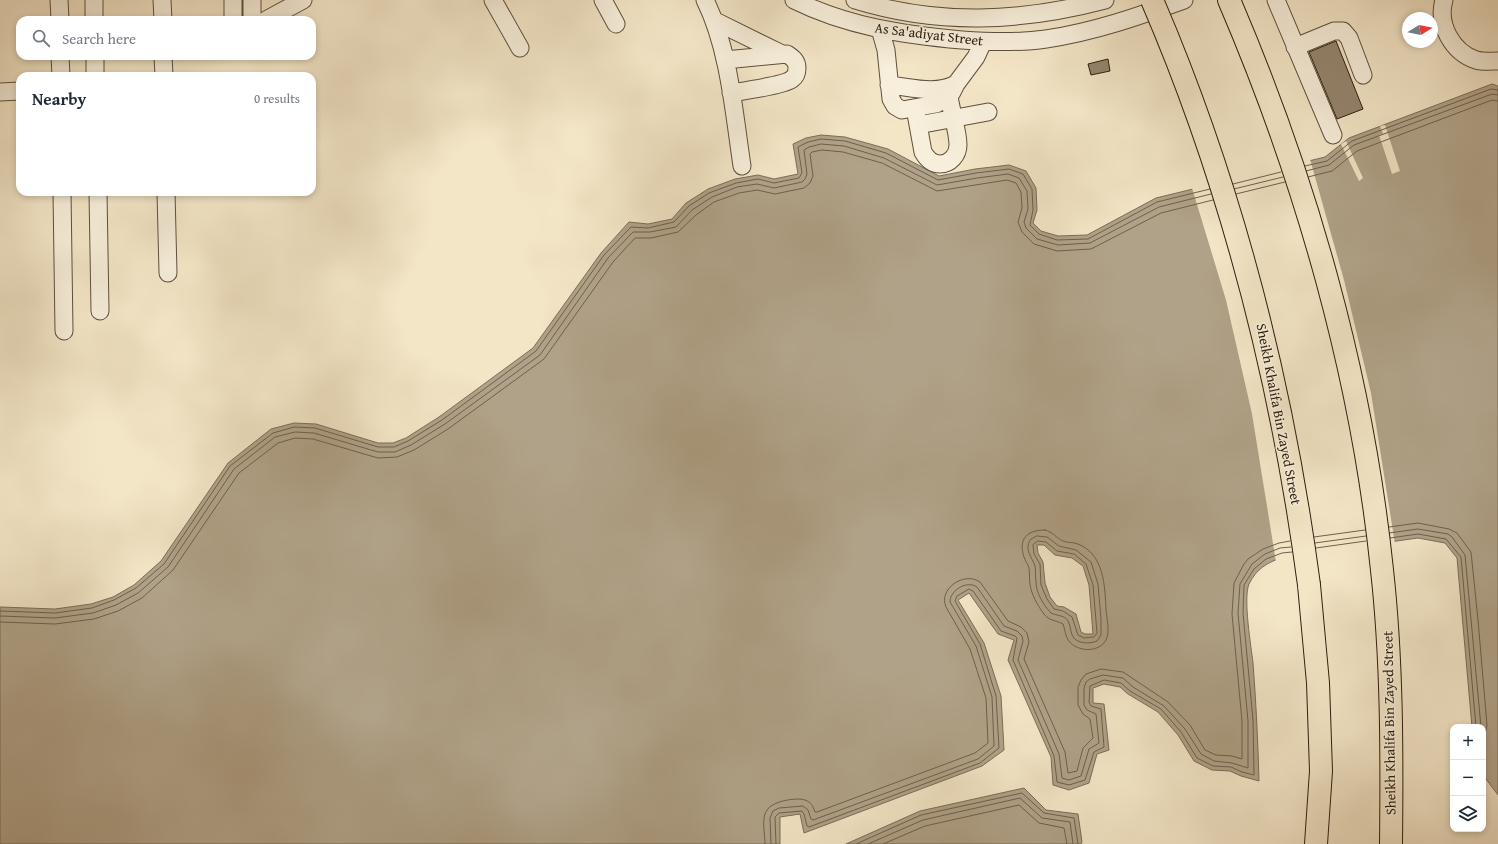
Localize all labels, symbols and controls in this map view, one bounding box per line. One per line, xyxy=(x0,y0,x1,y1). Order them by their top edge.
north arrow xyxy=(1402,12,1438,48)
search box xyxy=(16,16,316,60)
street label: As Sa'adiyat Street xyxy=(874,17,984,51)
icon: search xyxy=(30,27,52,49)
text: Search here xyxy=(62,28,136,49)
text: Nearby xyxy=(32,86,86,111)
text: 0 results xyxy=(254,89,300,108)
street label: Sheikh Khalifa Bin Zayed Street xyxy=(1252,322,1306,506)
street label: Sheikh Khalifa Bin Zayed Street xyxy=(1377,631,1401,815)
map controls xyxy=(1450,724,1486,832)
button: + xyxy=(1450,724,1486,760)
button: − xyxy=(1450,760,1486,796)
button: layers xyxy=(1450,796,1486,832)

